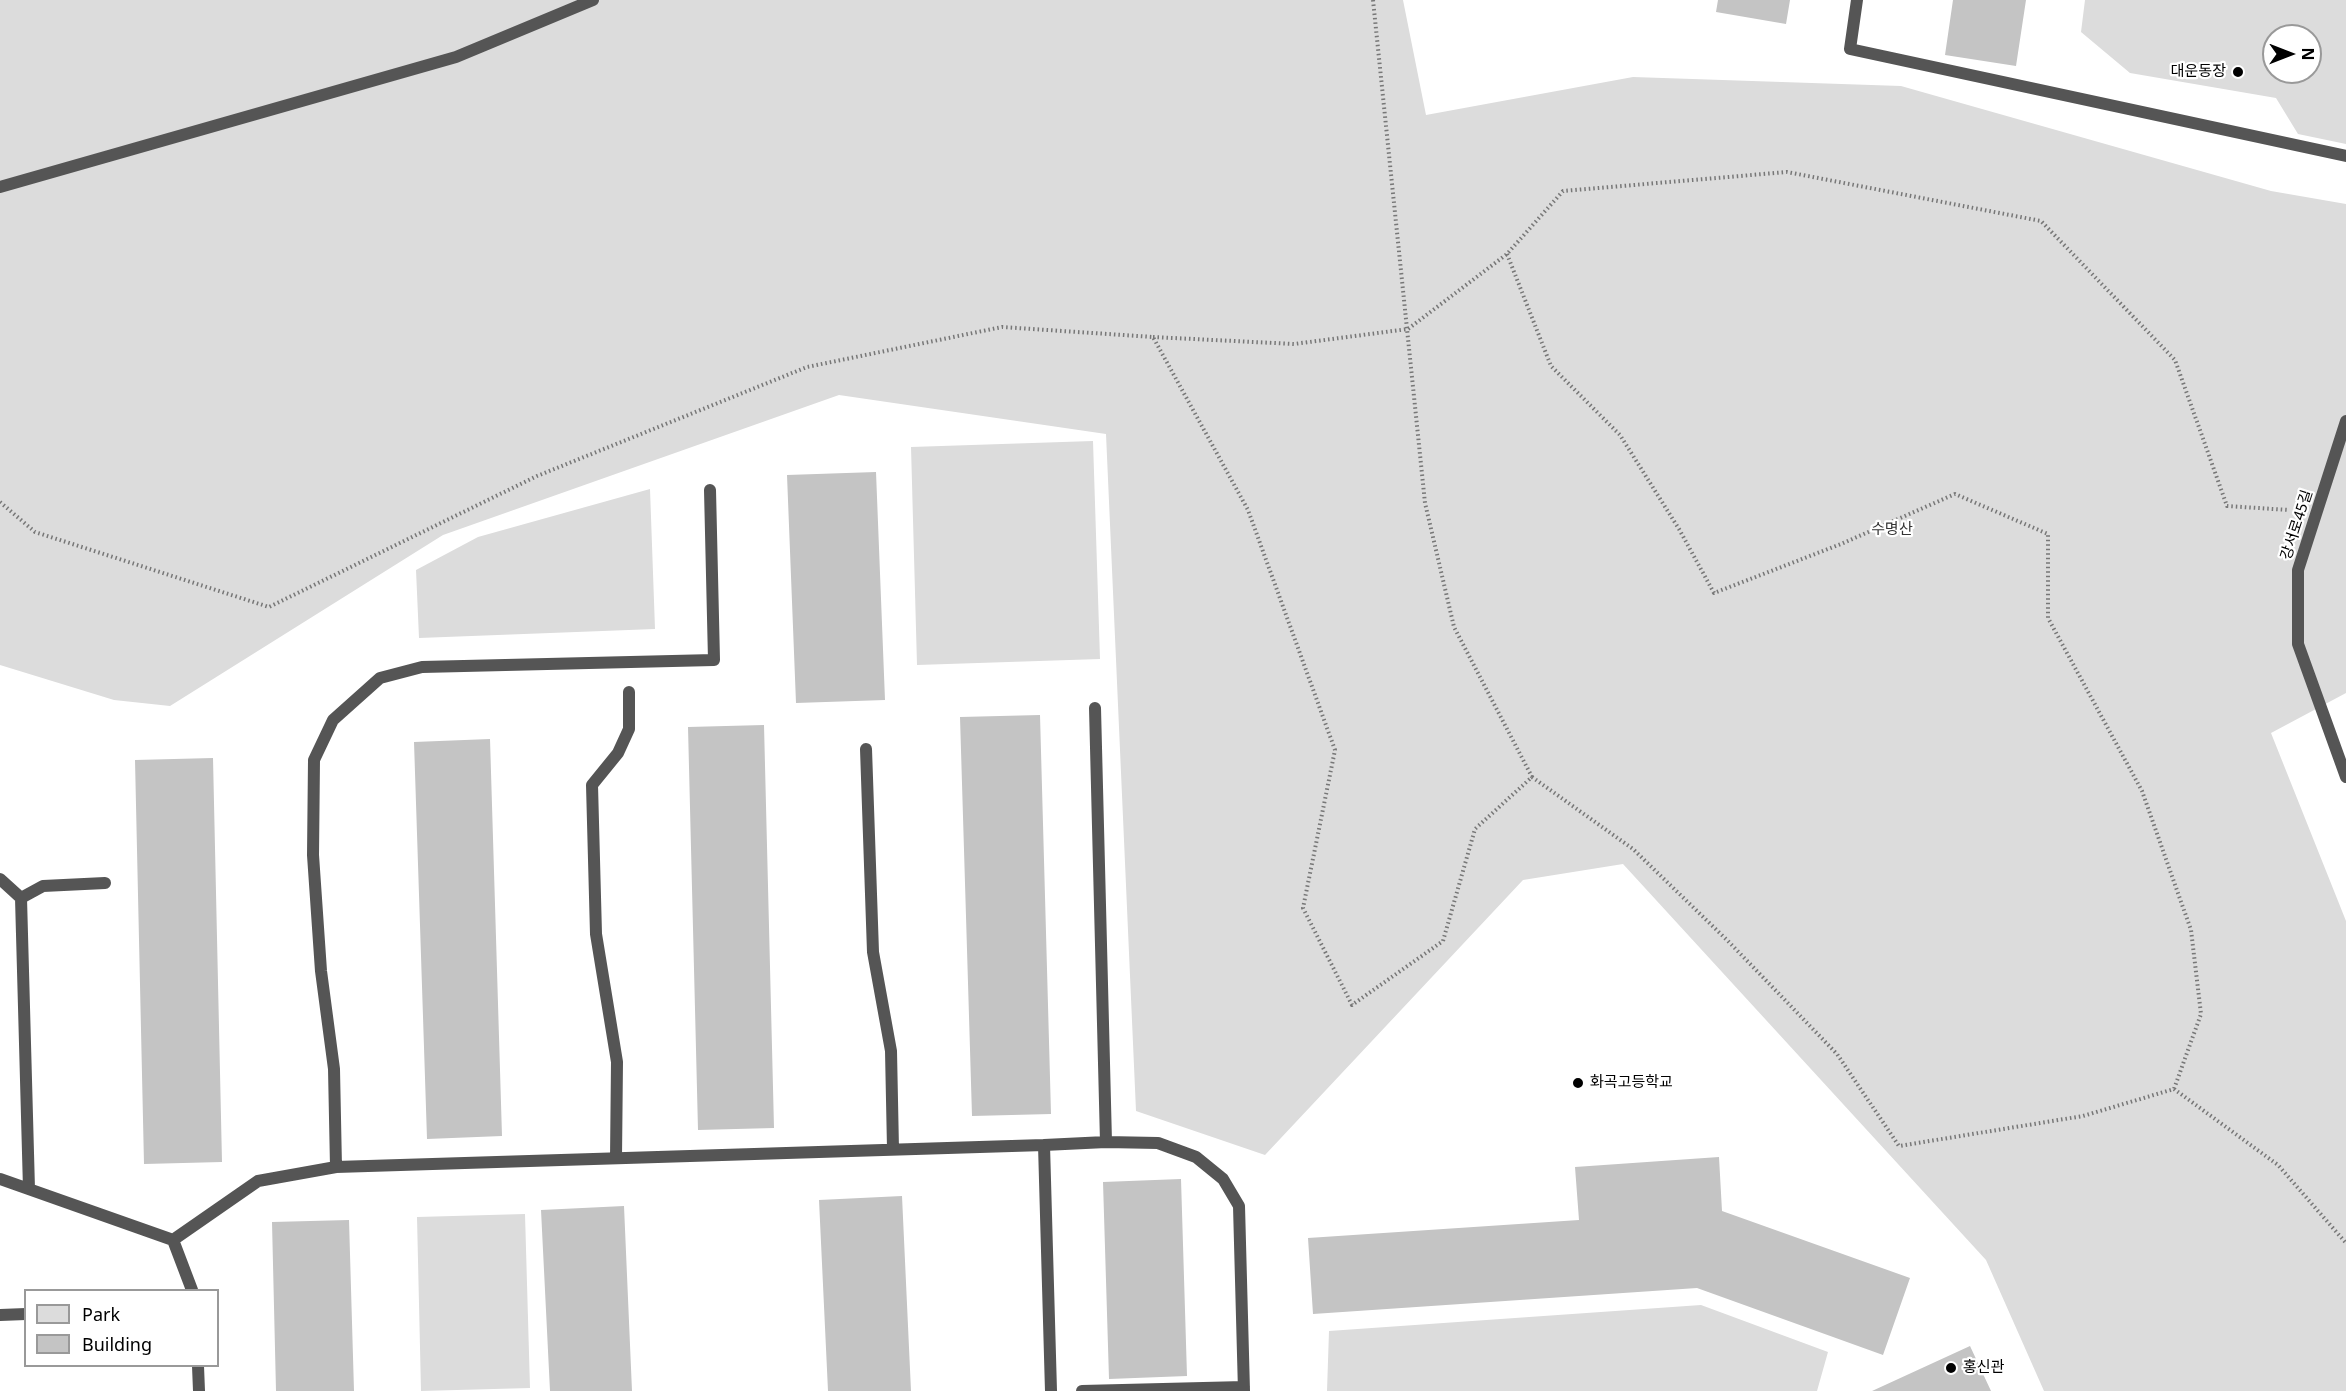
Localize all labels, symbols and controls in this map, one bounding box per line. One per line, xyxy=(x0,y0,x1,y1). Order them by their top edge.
north arrow xyxy=(2262,24,2322,84)
text: N xyxy=(2297,47,2319,61)
place label: 대운동장 xyxy=(2171,63,2226,81)
marker: 대운동장 xyxy=(2231,65,2245,79)
street label: 강서로45길 xyxy=(2277,488,2317,562)
park label: 수명산 xyxy=(1871,521,1913,539)
place label: 화곡고등학교 xyxy=(1590,1074,1673,1092)
marker: 화곡고등학교 xyxy=(1571,1076,1585,1090)
legend xyxy=(24,1289,219,1367)
text: Park xyxy=(82,1302,120,1326)
text: Building xyxy=(82,1332,152,1356)
place label: 홍신관 xyxy=(1963,1359,2004,1377)
marker: 홍신관 xyxy=(1944,1361,1958,1375)

